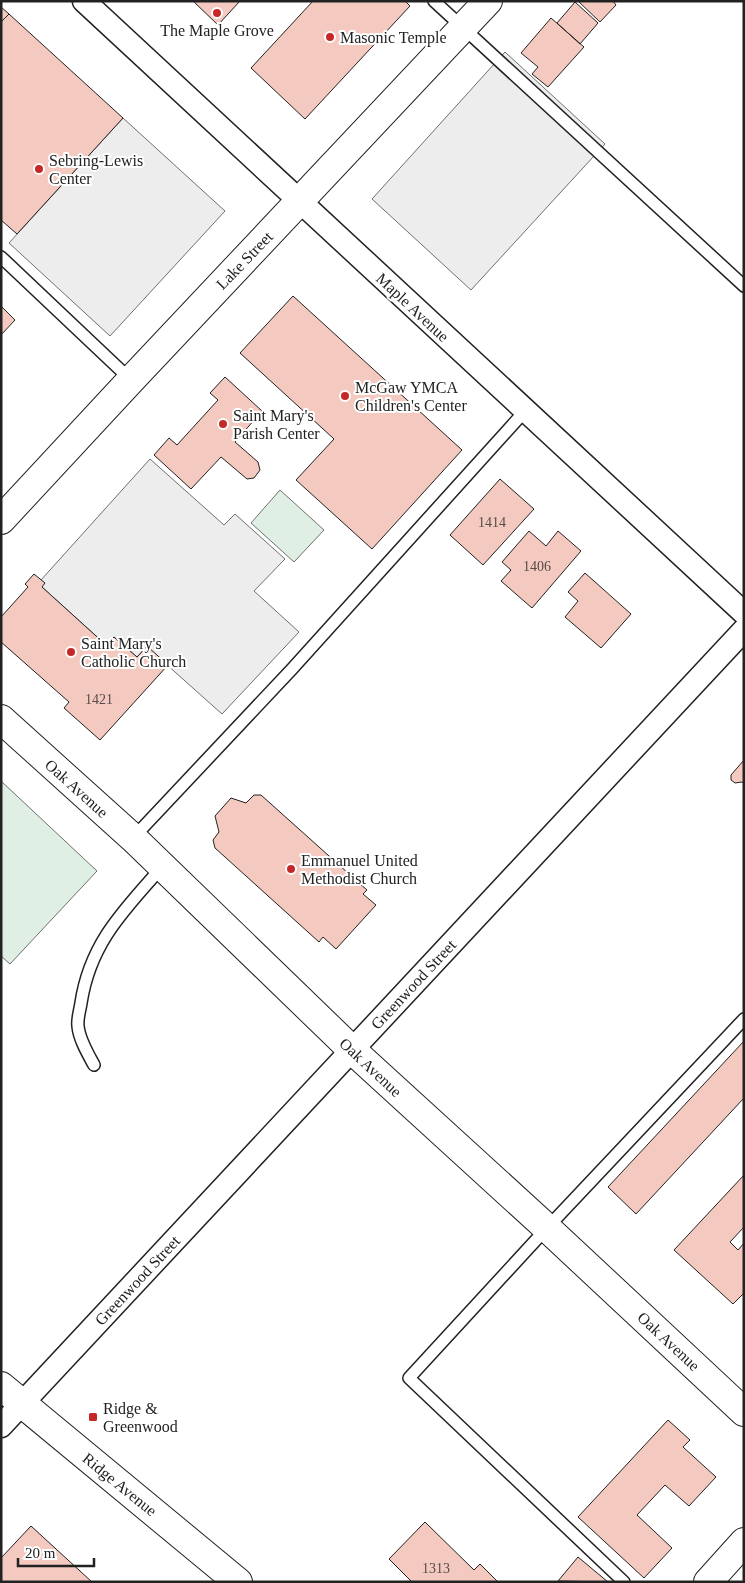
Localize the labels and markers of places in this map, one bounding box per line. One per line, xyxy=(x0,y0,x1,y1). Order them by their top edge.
marker: The Maple Grove xyxy=(211,7,223,19)
place label: The Maple Grove xyxy=(160,22,274,40)
place label: Masonic Temple xyxy=(340,29,447,47)
marker: Masonic Temple xyxy=(324,31,336,43)
place label: Sebring-Lewis Center xyxy=(49,152,143,187)
marker: Sebring-Lewis Center xyxy=(33,163,45,175)
place label: McGaw YMCA Children's Center xyxy=(355,379,467,414)
marker: McGaw YMCA Children's Center xyxy=(339,390,351,402)
place label: Saint Mary's Parish Center xyxy=(233,407,320,442)
marker: Saint Mary's Parish Center xyxy=(217,418,229,430)
place label: Saint Mary's Catholic Church xyxy=(81,635,186,670)
marker: Saint Mary's Catholic Church xyxy=(65,646,77,658)
place label: Emmanuel United Methodist Church xyxy=(301,852,418,887)
marker: Emmanuel United Methodist Church xyxy=(285,863,297,875)
place label: Ridge & Greenwood xyxy=(103,1400,178,1435)
marker: Ridge & Greenwood xyxy=(87,1411,99,1423)

